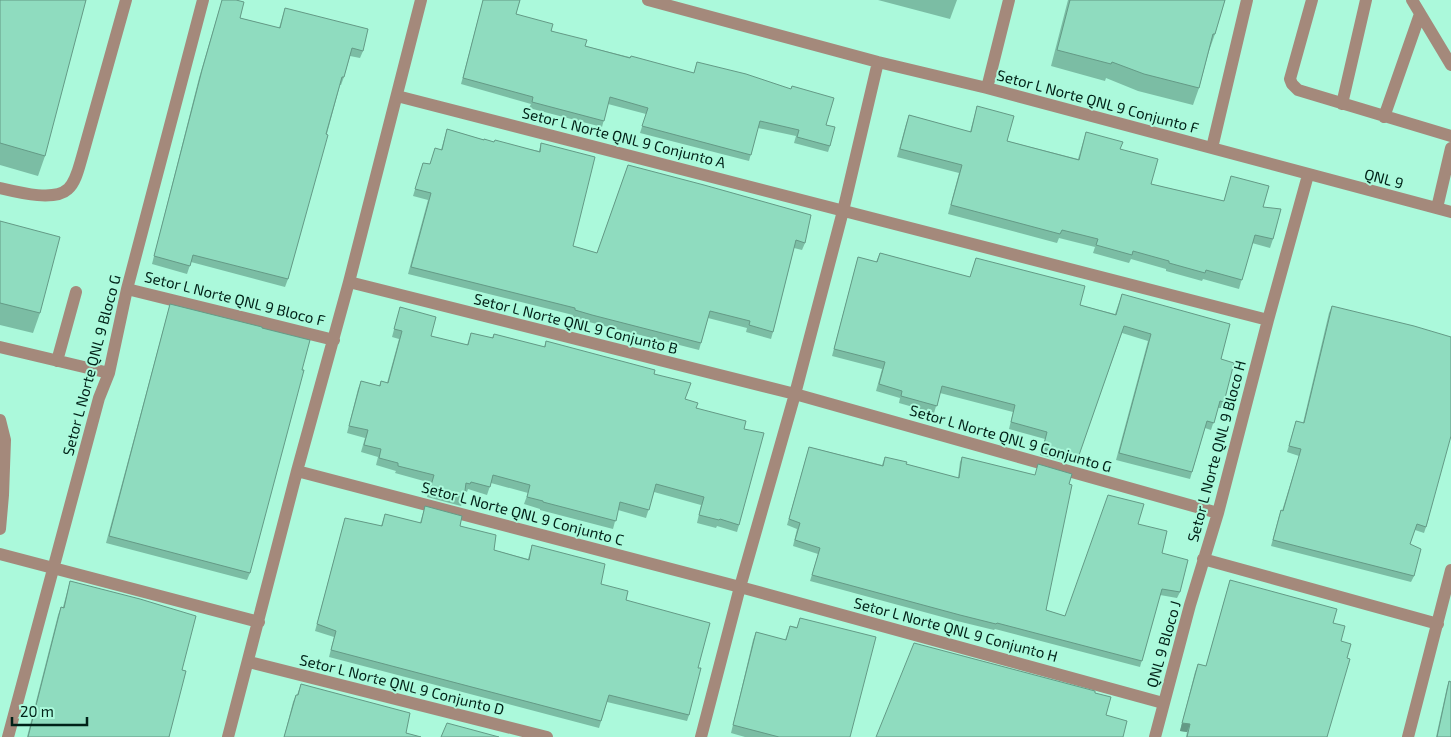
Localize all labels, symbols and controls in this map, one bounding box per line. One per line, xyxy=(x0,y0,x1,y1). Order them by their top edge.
street label: Setor L Norte QNL 9 Conjunto F xyxy=(995,65,1201,138)
street label: Setor L Norte QNL 9 Conjunto A xyxy=(520,103,728,172)
street label: QNL 9 xyxy=(1362,164,1406,193)
street label: Setor L Norte QNL 9 Bloco F xyxy=(143,267,327,330)
street label: Setor L Norte QNL 9 Bloco G xyxy=(58,272,125,458)
street label: Setor L Norte QNL 9 Conjunto B xyxy=(472,289,680,358)
street label: Setor L Norte QNL 9 Bloco H xyxy=(1183,358,1250,544)
street label: Setor L Norte QNL 9 Conjunto G xyxy=(907,400,1114,477)
street label: Setor L Norte QNL 9 Conjunto C xyxy=(420,477,627,550)
street label: Setor L Norte QNL 9 Conjunto H xyxy=(852,593,1060,666)
street label: QNL 9 Bloco J xyxy=(1142,599,1185,690)
street label: Setor L Norte QNL 9 Conjunto D xyxy=(298,650,506,719)
scale bar xyxy=(12,694,88,726)
text: 20 m xyxy=(20,702,54,720)

